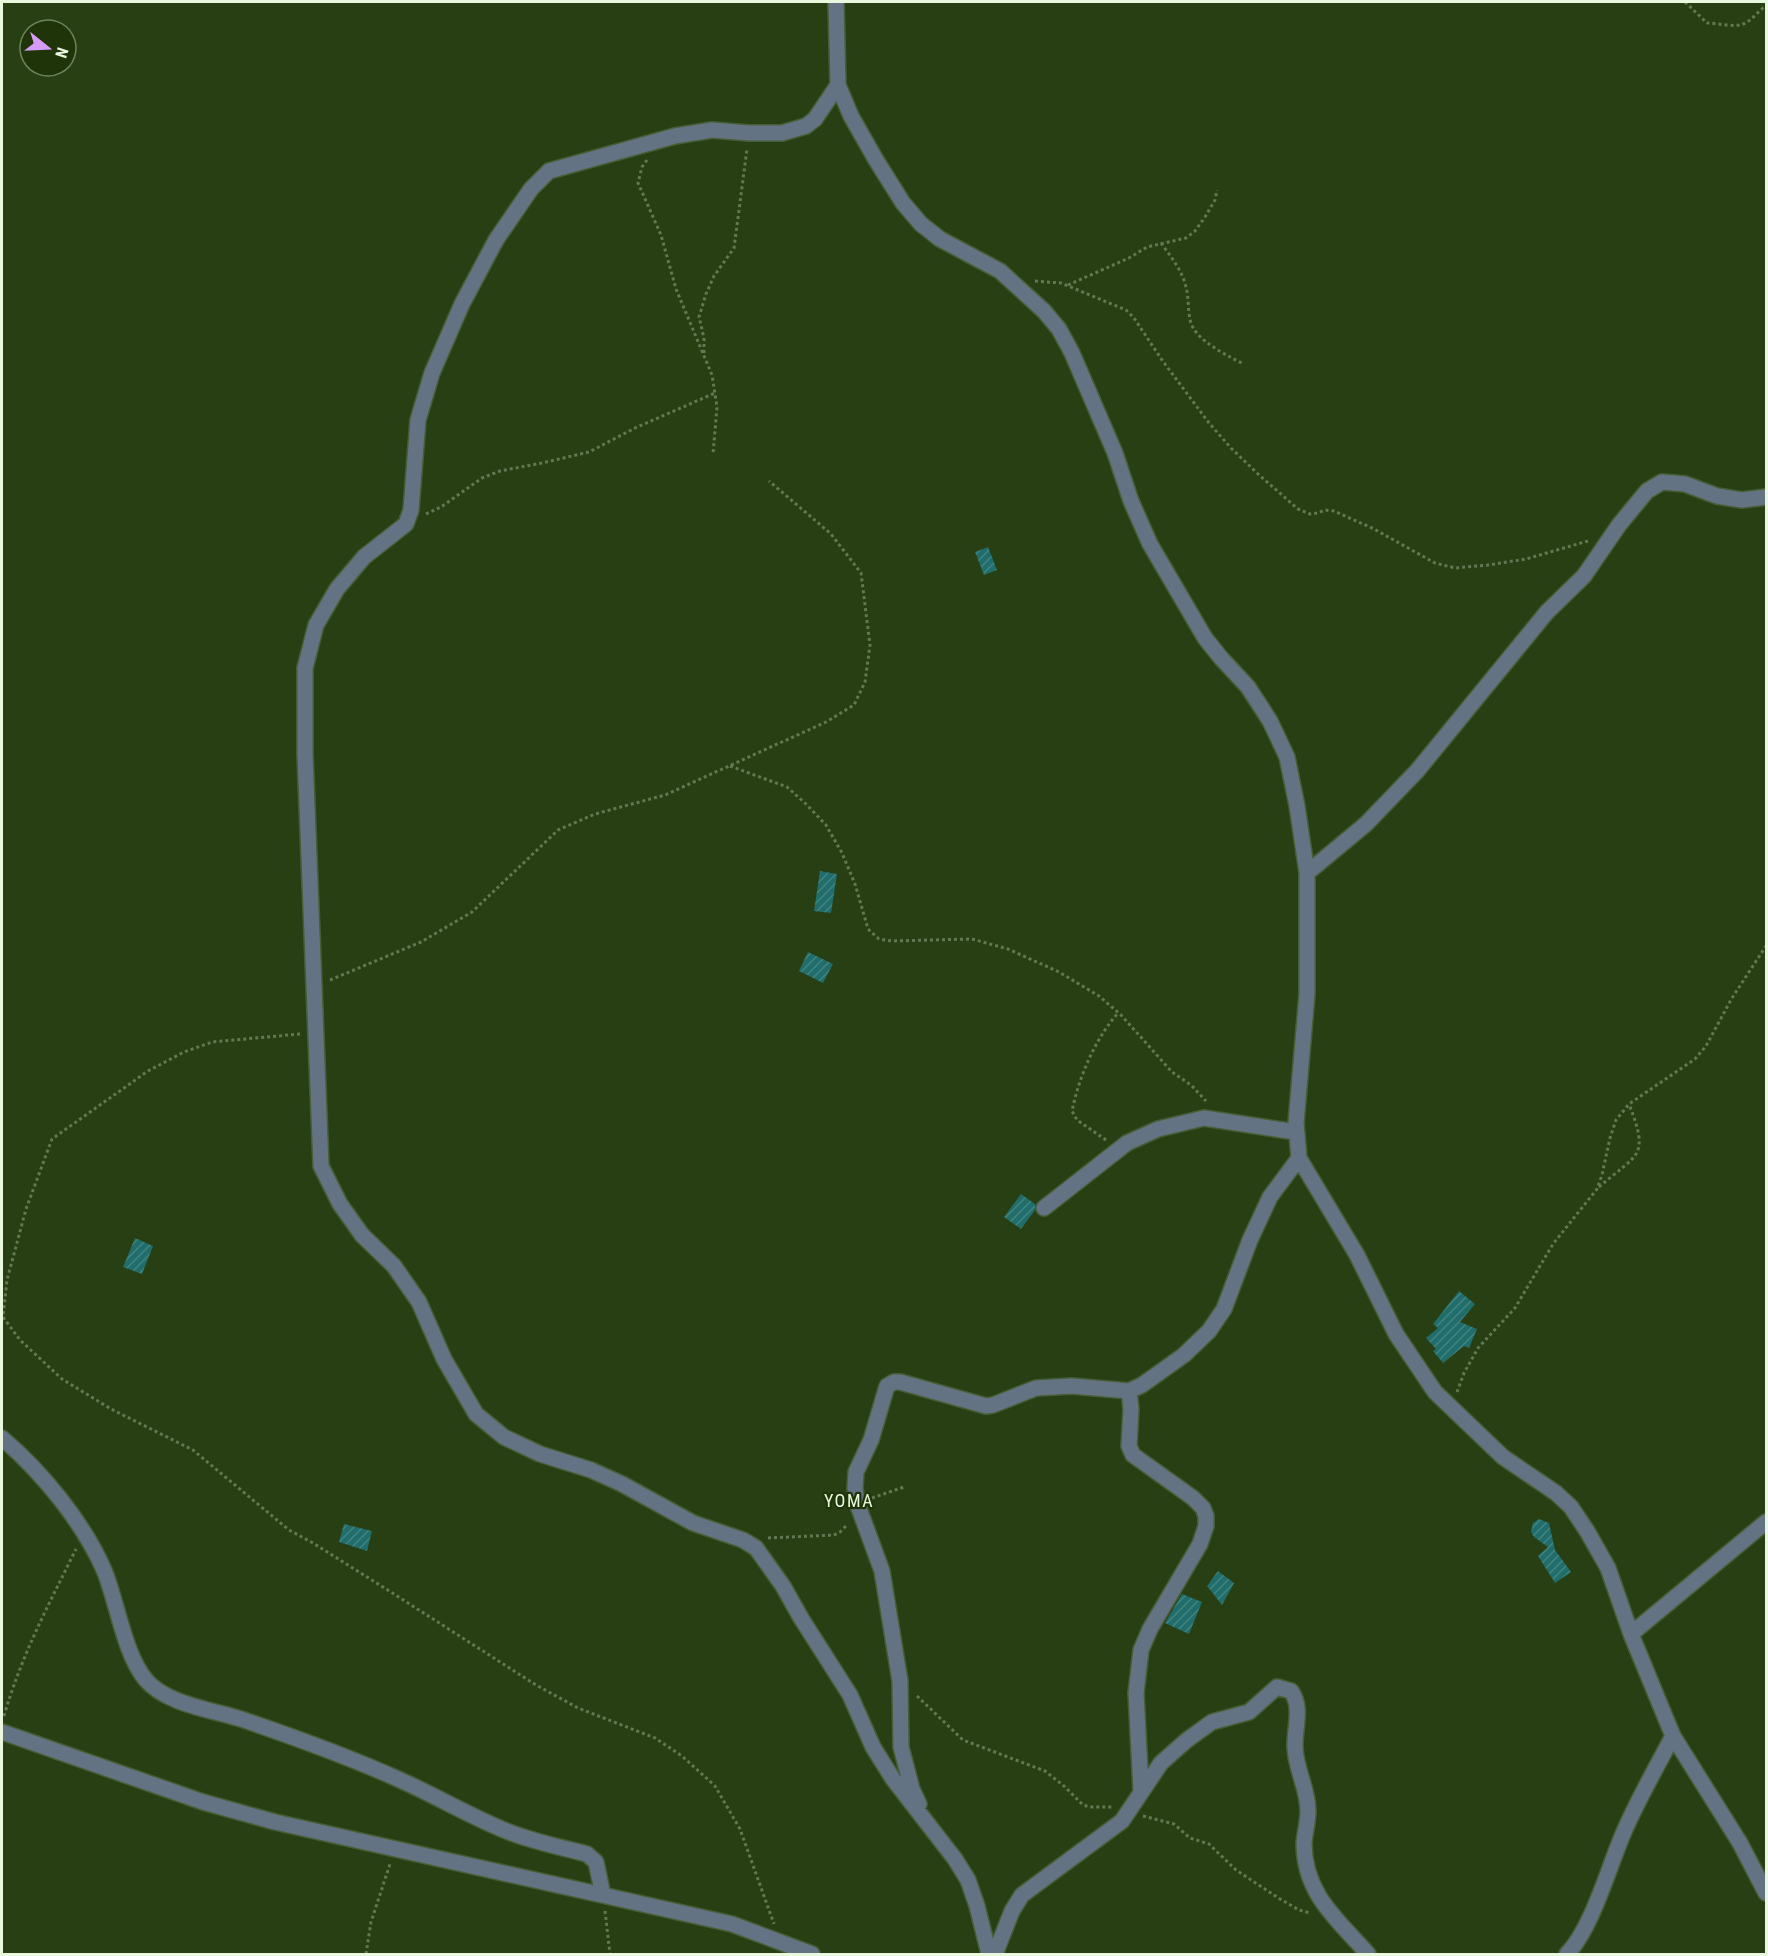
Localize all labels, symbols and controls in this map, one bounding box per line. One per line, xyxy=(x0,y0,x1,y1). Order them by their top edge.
north arrow xyxy=(18,18,78,78)
text: N xyxy=(51,45,72,60)
district label: YOMA xyxy=(824,1490,874,1511)

